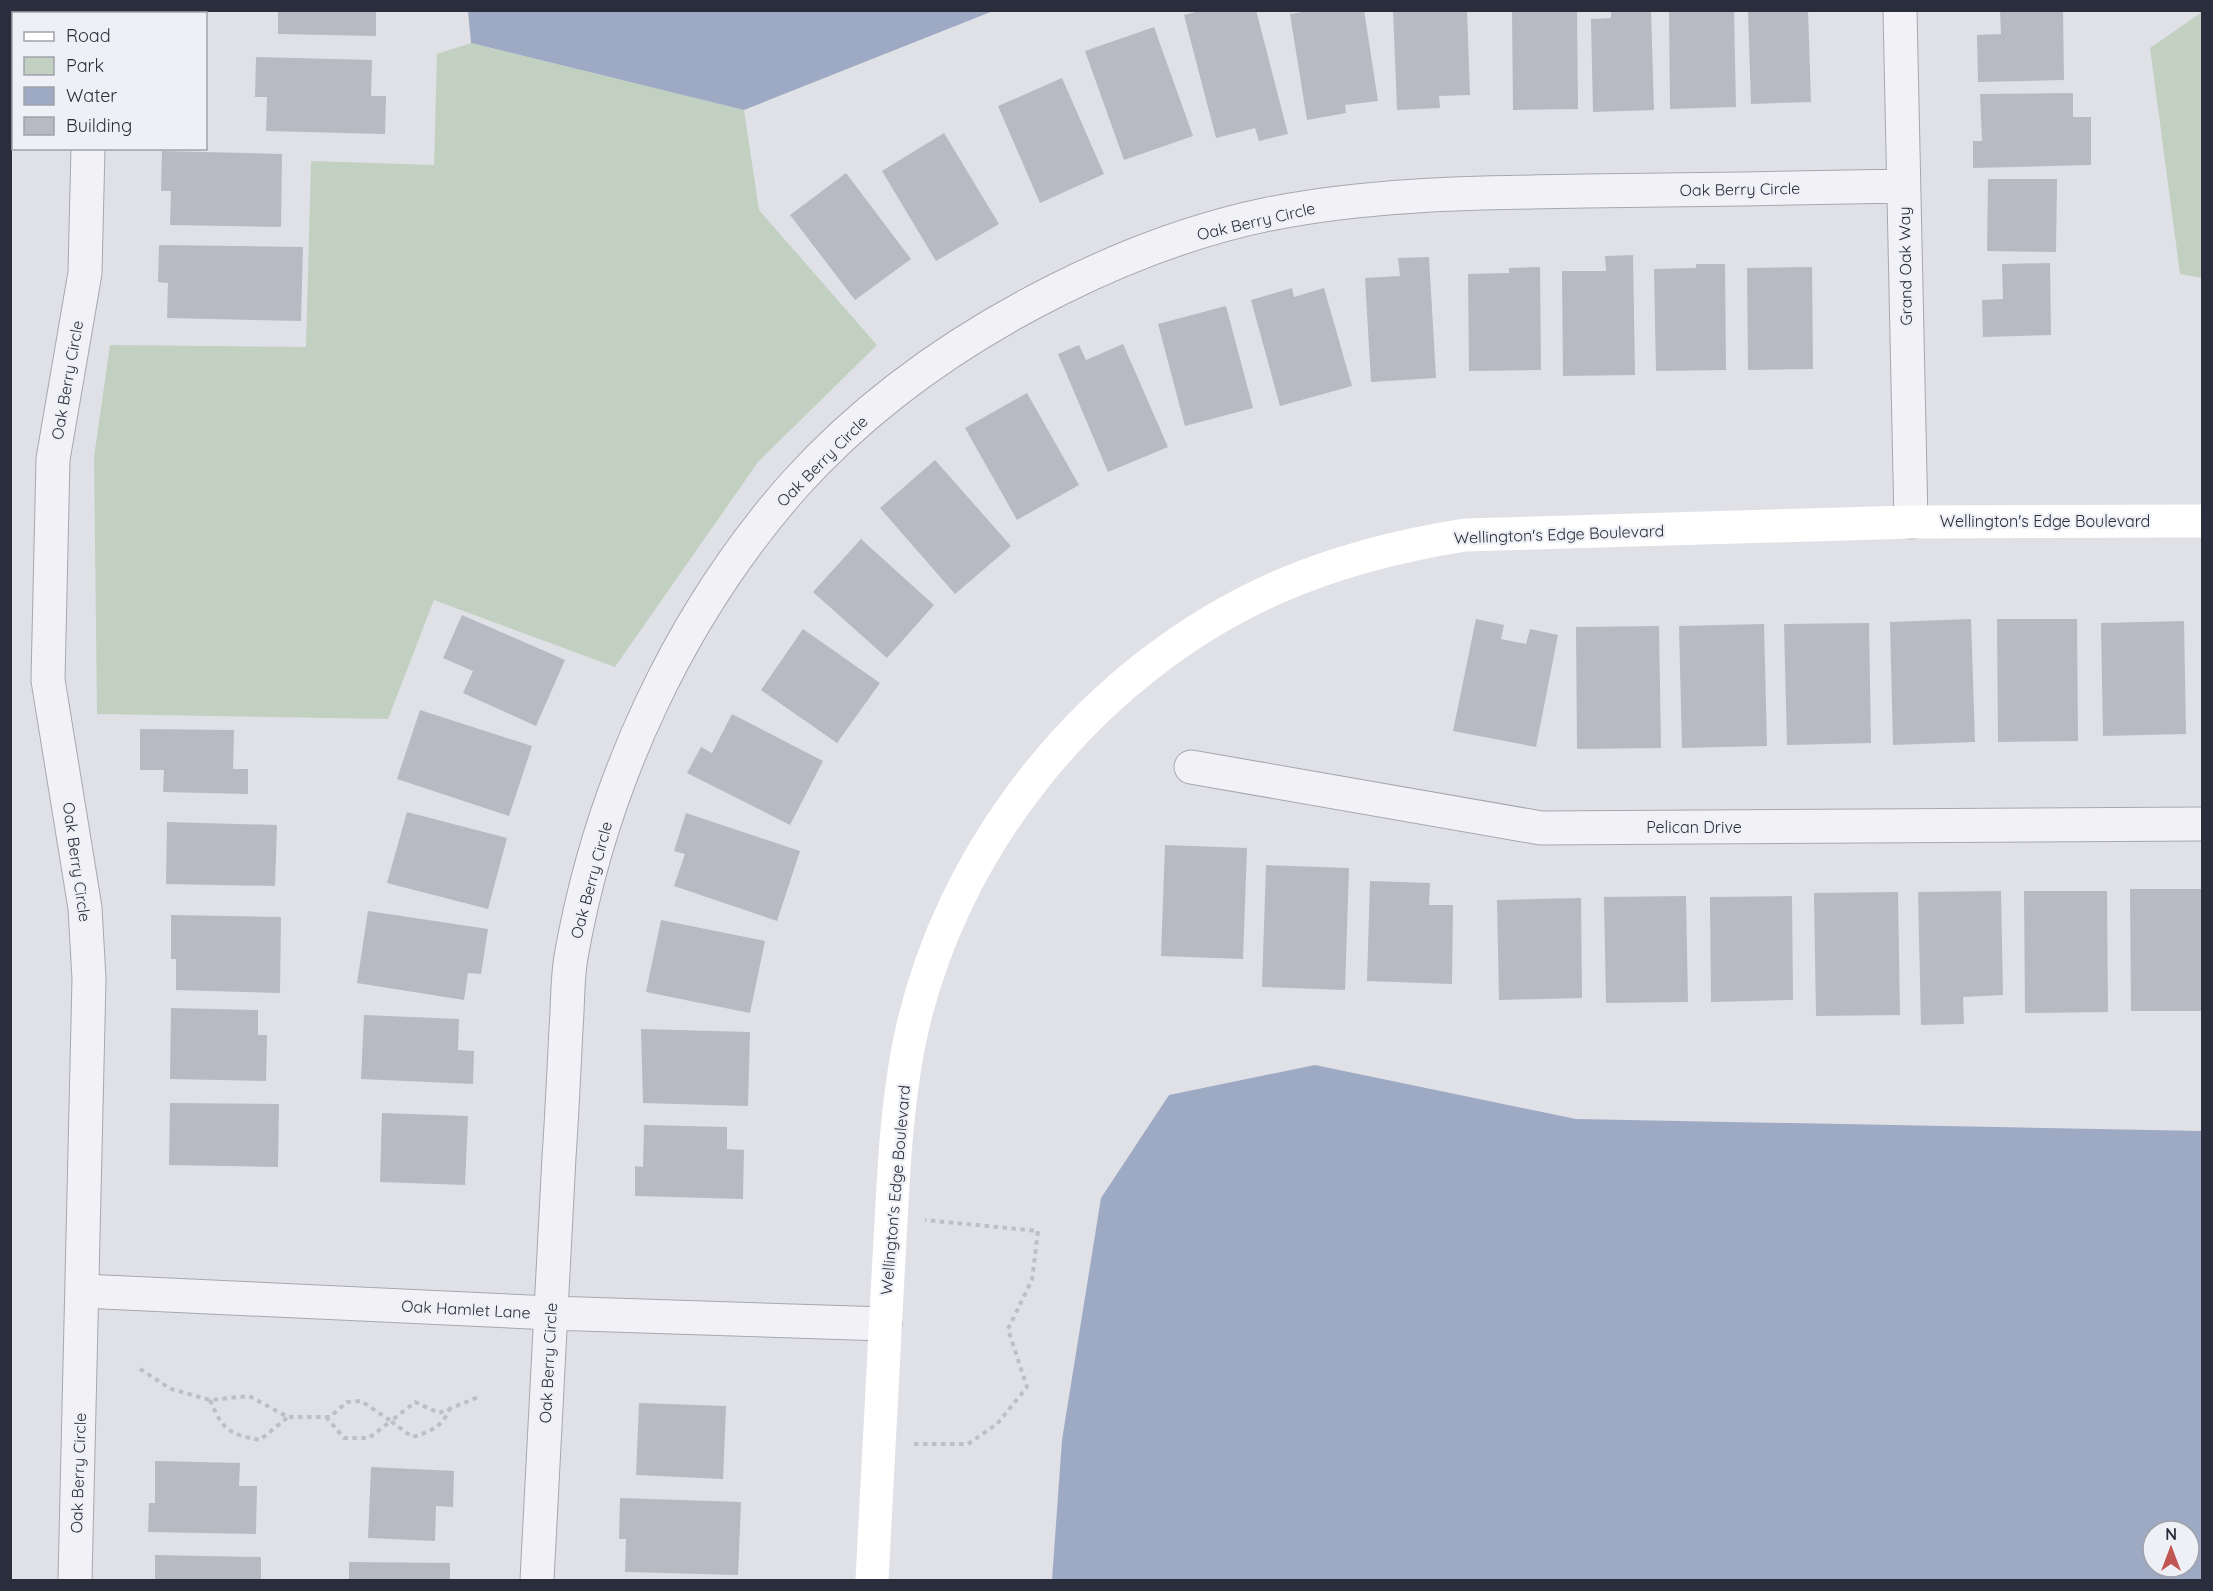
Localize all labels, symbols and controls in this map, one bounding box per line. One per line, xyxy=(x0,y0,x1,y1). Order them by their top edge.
legend xyxy=(12,12,207,150)
text: Road xyxy=(66,24,111,47)
text: Park xyxy=(66,54,104,77)
text: Water xyxy=(66,84,117,107)
text: Building xyxy=(66,114,132,137)
street label: Oak Berry Circle xyxy=(1680,178,1800,200)
street label: Oak Berry Circle xyxy=(1195,198,1317,244)
street label: Grand Oak Way xyxy=(1894,206,1916,326)
street label: Oak Berry Circle xyxy=(47,319,87,441)
street label: Oak Berry Circle xyxy=(772,411,872,511)
street label: Wellington's Edge Boulevard xyxy=(1940,511,2150,531)
street label: Wellington's Edge Boulevard xyxy=(1453,520,1665,548)
street label: Oak Berry Circle xyxy=(59,801,95,923)
street label: Pelican Drive xyxy=(1646,817,1742,837)
street label: Oak Berry Circle xyxy=(566,819,616,941)
street label: Wellington's Edge Boulevard xyxy=(876,1084,914,1296)
street label: Oak Hamlet Lane xyxy=(401,1296,531,1322)
street label: Oak Berry Circle xyxy=(535,1302,561,1424)
street label: Oak Berry Circle xyxy=(66,1412,90,1534)
north arrow xyxy=(2141,1519,2201,1579)
text: N xyxy=(2165,1524,2177,1544)

